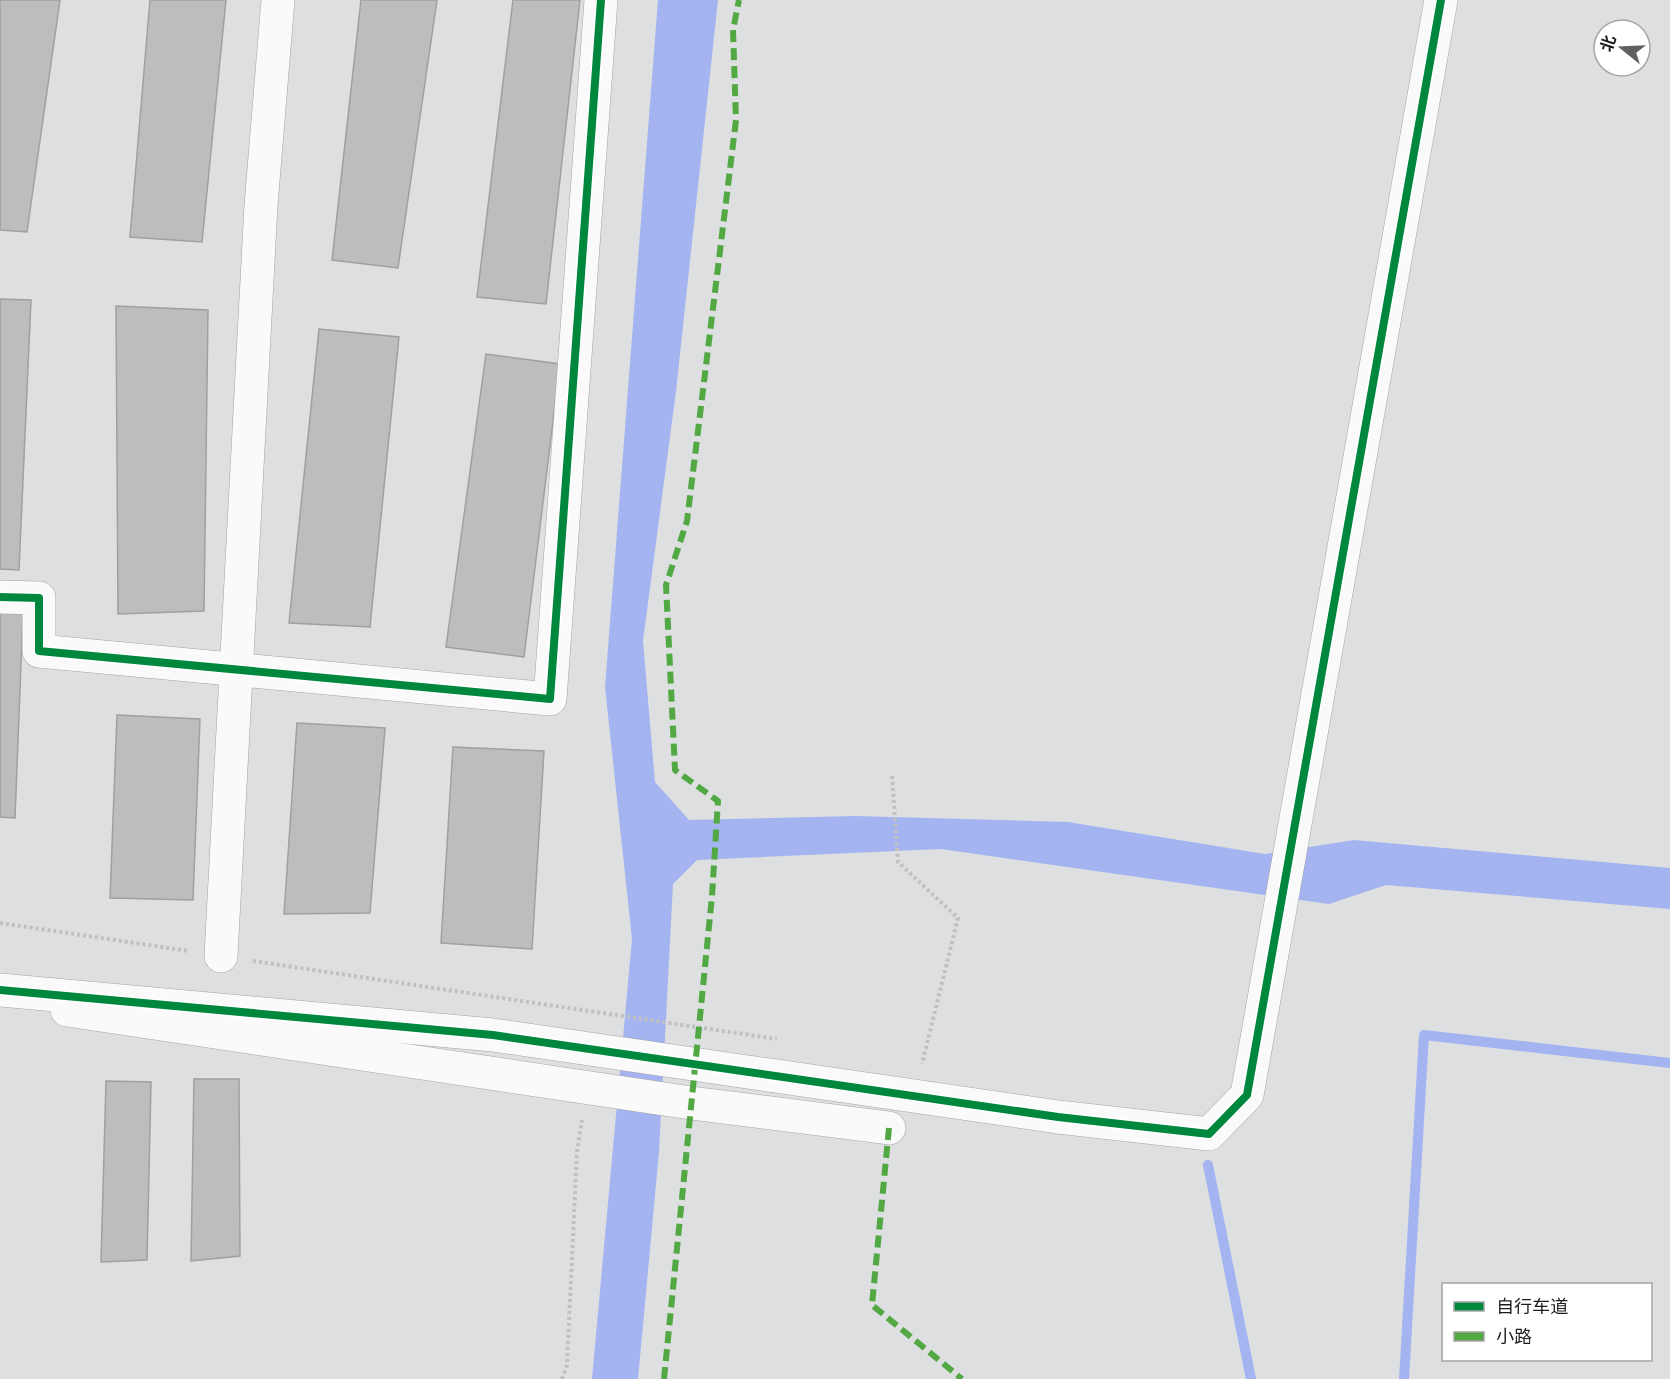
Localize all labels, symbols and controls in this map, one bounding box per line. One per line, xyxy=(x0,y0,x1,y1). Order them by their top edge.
north arrow xyxy=(1592,18,1652,78)
text: 北 xyxy=(1598,33,1619,54)
legend xyxy=(1442,1283,1652,1361)
text: 自行车道 xyxy=(1496,1297,1568,1317)
text: 小路 xyxy=(1496,1327,1532,1347)

